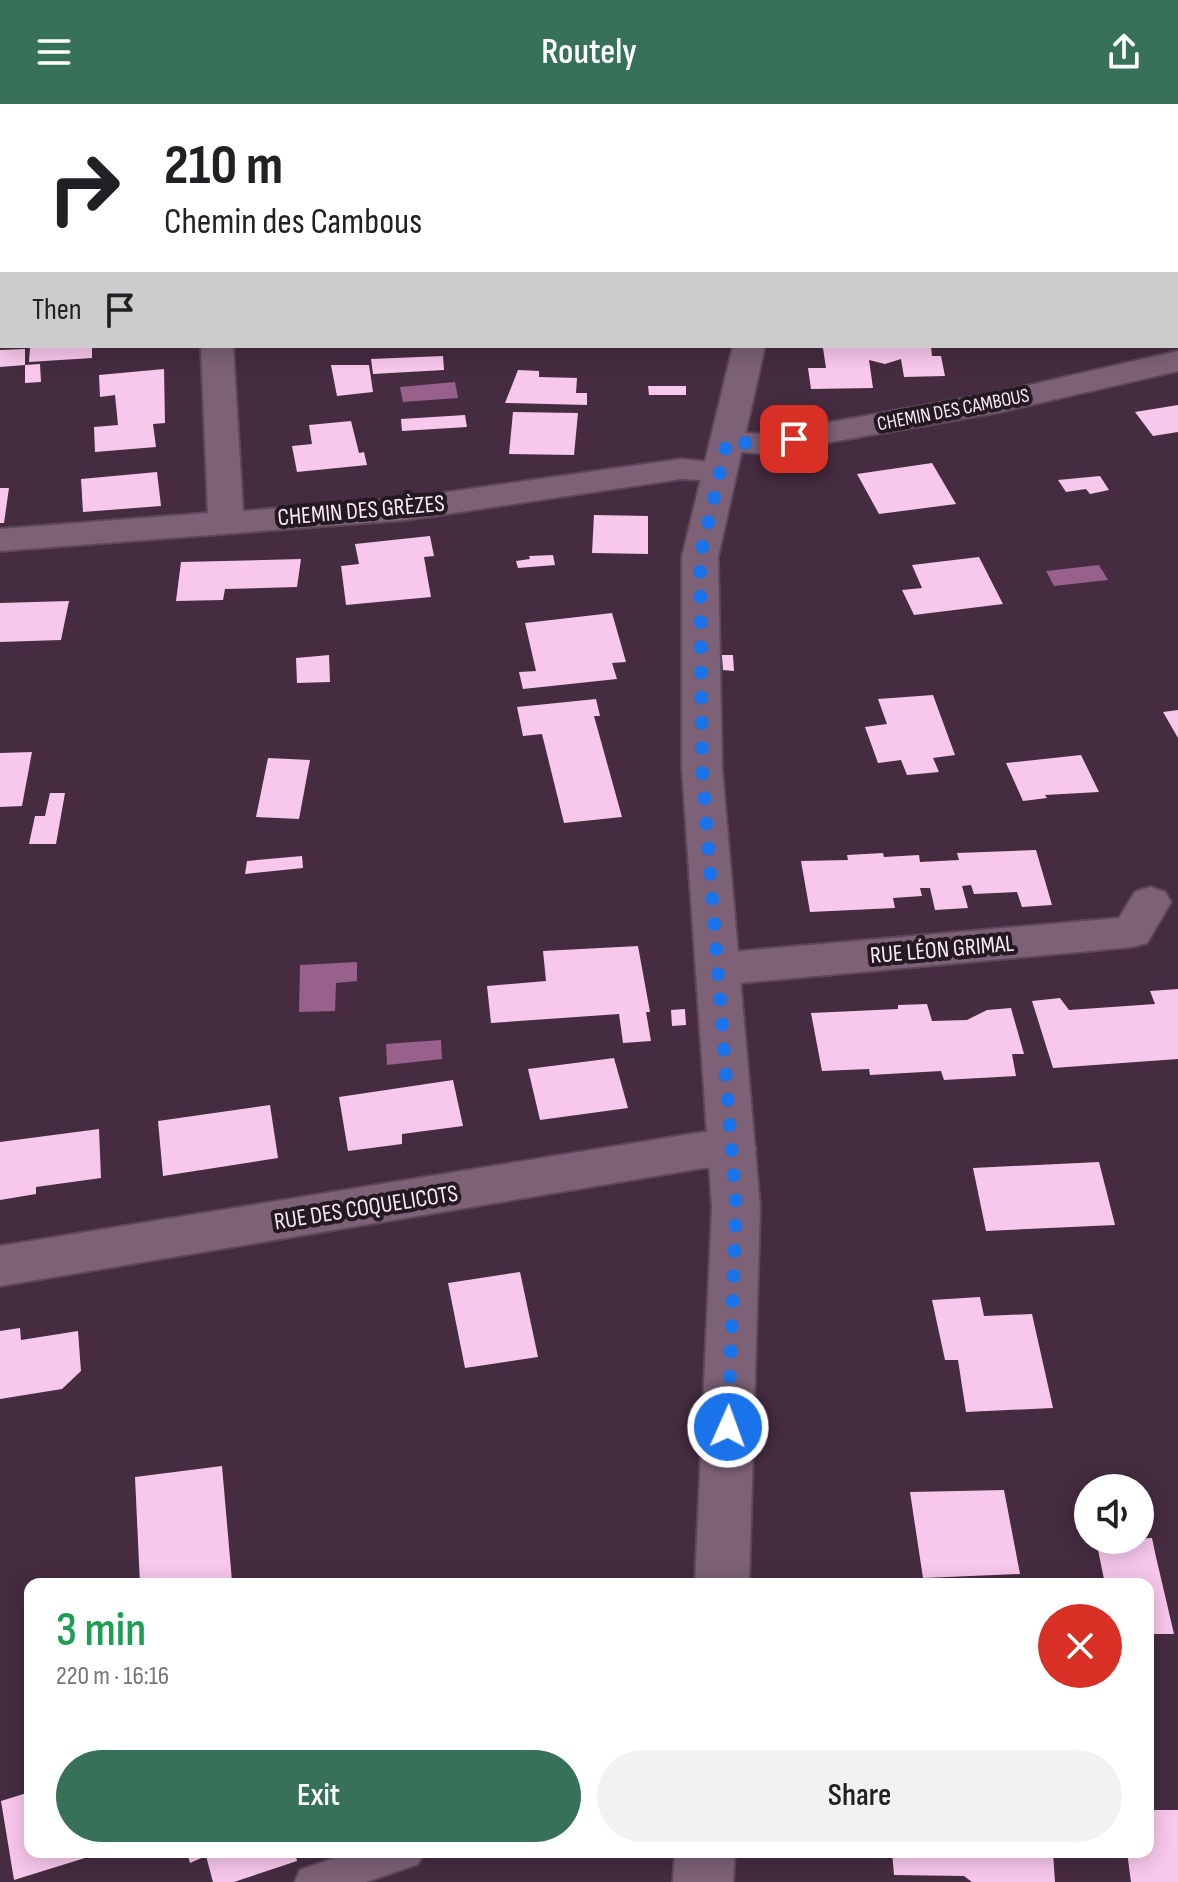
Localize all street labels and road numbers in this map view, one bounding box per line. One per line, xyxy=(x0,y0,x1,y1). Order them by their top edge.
street label: CHEMIN DES CAMBOUS xyxy=(875,383,1031,437)
street label: CHEMIN DES GRÈZES xyxy=(276,489,446,532)
street label: RUE LÉON GRIMAL xyxy=(869,929,1015,970)
street label: RUE DES COQUELICOTS xyxy=(272,1179,460,1236)

